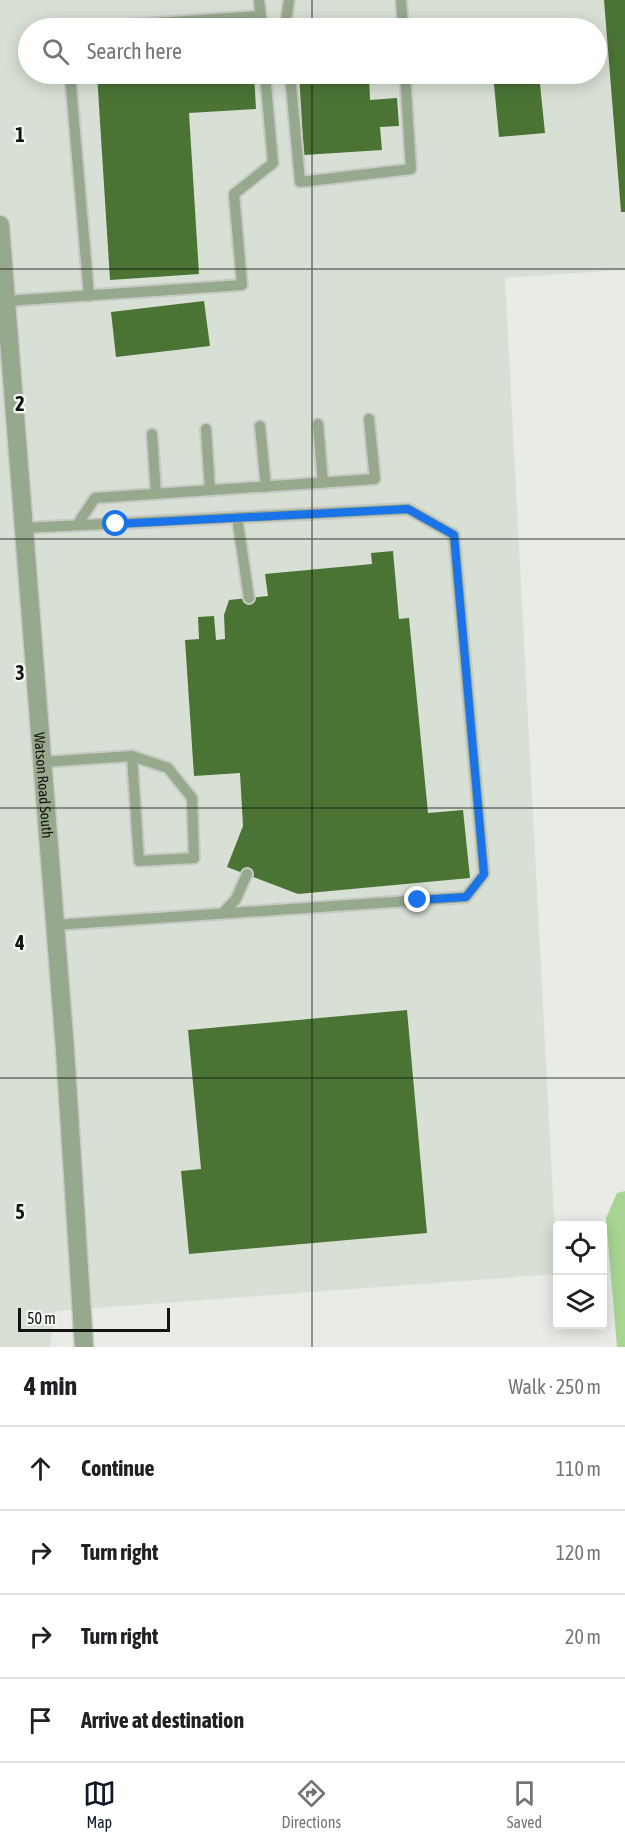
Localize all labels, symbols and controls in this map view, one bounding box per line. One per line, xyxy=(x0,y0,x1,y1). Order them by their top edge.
search box xyxy=(18,18,607,84)
icon: search xyxy=(39,35,72,68)
text: Search here xyxy=(87,38,182,64)
text: 1 xyxy=(15,123,25,146)
text: 2 xyxy=(15,392,25,415)
route start xyxy=(102,510,128,536)
text: 3 xyxy=(15,661,25,684)
street label: Watson Road South xyxy=(31,732,57,839)
route end xyxy=(404,886,430,912)
text: 4 xyxy=(14,931,25,954)
text: 5 xyxy=(15,1200,25,1223)
map controls xyxy=(553,1221,607,1329)
button: locate xyxy=(553,1221,607,1275)
button: layers xyxy=(553,1275,607,1329)
scale bar xyxy=(18,1305,170,1332)
text: 50 m xyxy=(27,1309,56,1327)
text: 4 min xyxy=(24,1371,77,1401)
text: Walk · 250 m xyxy=(509,1375,601,1398)
icon: ahead xyxy=(24,1452,57,1485)
text: Continue xyxy=(81,1455,155,1481)
text: 110 m xyxy=(556,1457,601,1480)
icon: right xyxy=(24,1536,57,1569)
text: Turn right xyxy=(81,1539,158,1565)
text: 120 m xyxy=(556,1541,601,1564)
icon: right xyxy=(24,1620,57,1653)
text: Turn right xyxy=(81,1623,158,1649)
text: 20 m xyxy=(565,1625,601,1648)
icon: arrive xyxy=(24,1704,57,1737)
text: Arrive at destination xyxy=(81,1707,244,1733)
tab: Map xyxy=(83,1777,116,1831)
tab: Directions xyxy=(281,1777,341,1831)
tab: Saved xyxy=(507,1777,542,1831)

